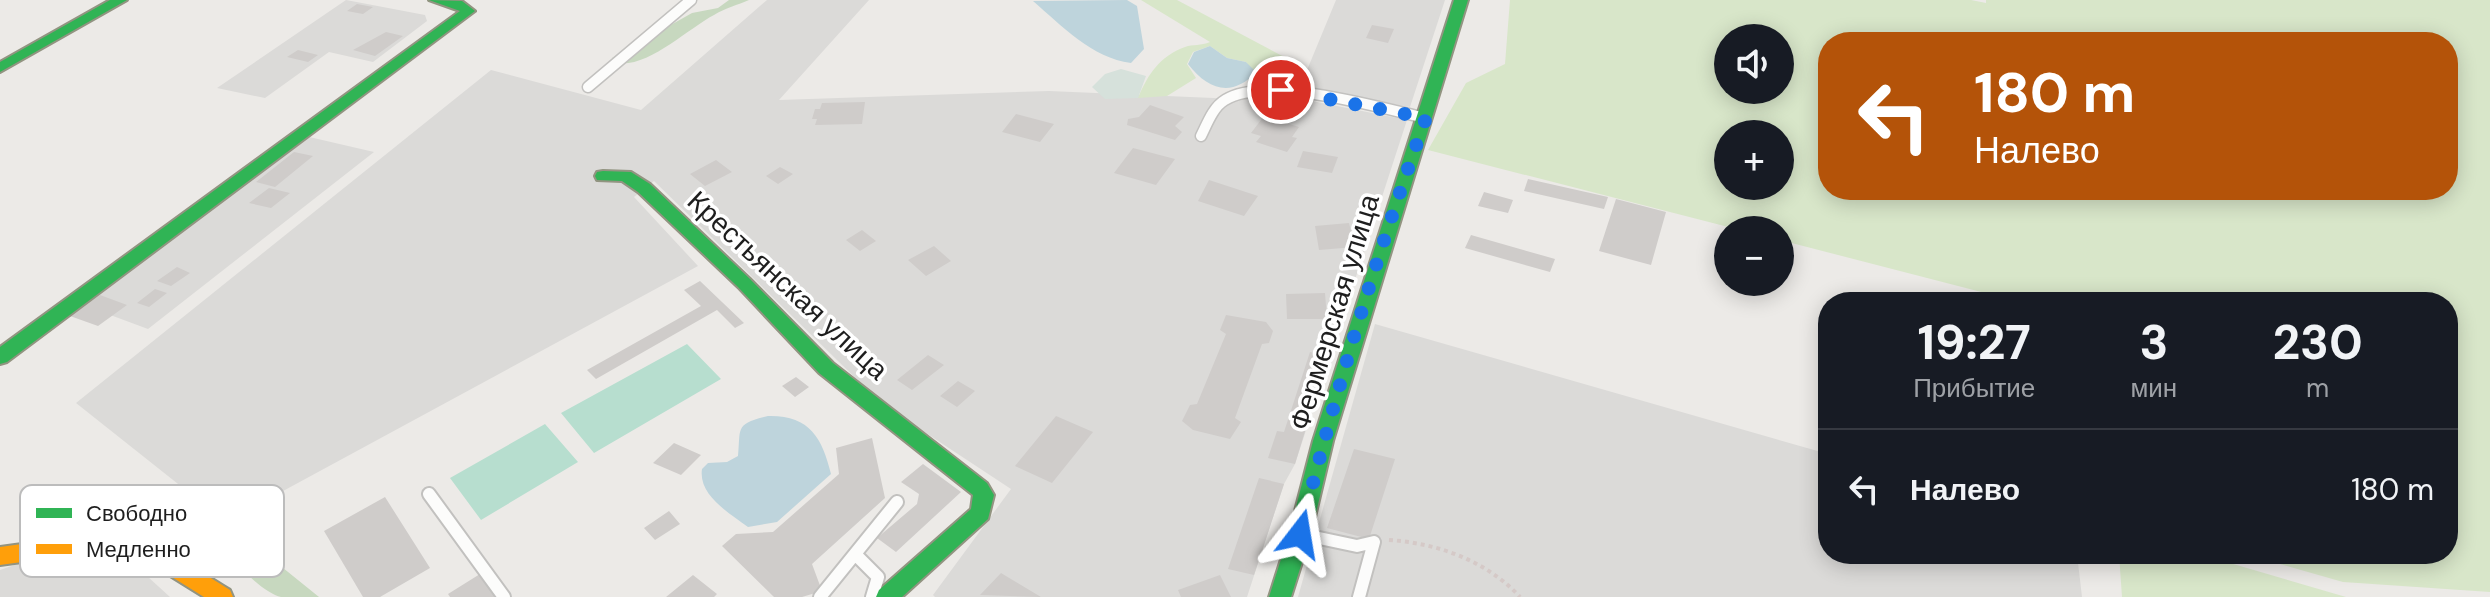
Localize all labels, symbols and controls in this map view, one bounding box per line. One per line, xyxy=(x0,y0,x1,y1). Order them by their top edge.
map controls xyxy=(1714,24,1794,296)
button: sound xyxy=(1714,24,1794,104)
pin xyxy=(1247,56,1315,124)
text: 180 m xyxy=(1974,56,2135,129)
icon: left xyxy=(1842,64,1946,168)
icon: arrive xyxy=(1259,68,1303,112)
button: + xyxy=(1714,120,1794,200)
text: Налево xyxy=(1974,127,2100,174)
street label: Крестьянская улица xyxy=(679,183,896,388)
street label: Фермерская улица xyxy=(1281,189,1388,435)
button: − xyxy=(1714,216,1794,296)
text: 19:27 xyxy=(1918,311,2031,374)
text: 3 xyxy=(2139,311,2168,374)
text: 230 xyxy=(2272,311,2363,374)
text: Прибытие xyxy=(1913,371,2035,405)
text: мин xyxy=(2130,371,2177,405)
text: m xyxy=(2306,371,2329,405)
icon: left xyxy=(1842,467,1886,511)
text: Налево xyxy=(1910,470,2020,509)
text: 180 m xyxy=(2351,470,2434,509)
legend xyxy=(20,485,284,577)
position arrow xyxy=(1258,492,1342,576)
text: Свободно xyxy=(86,499,187,528)
text: Медленно xyxy=(86,535,191,564)

